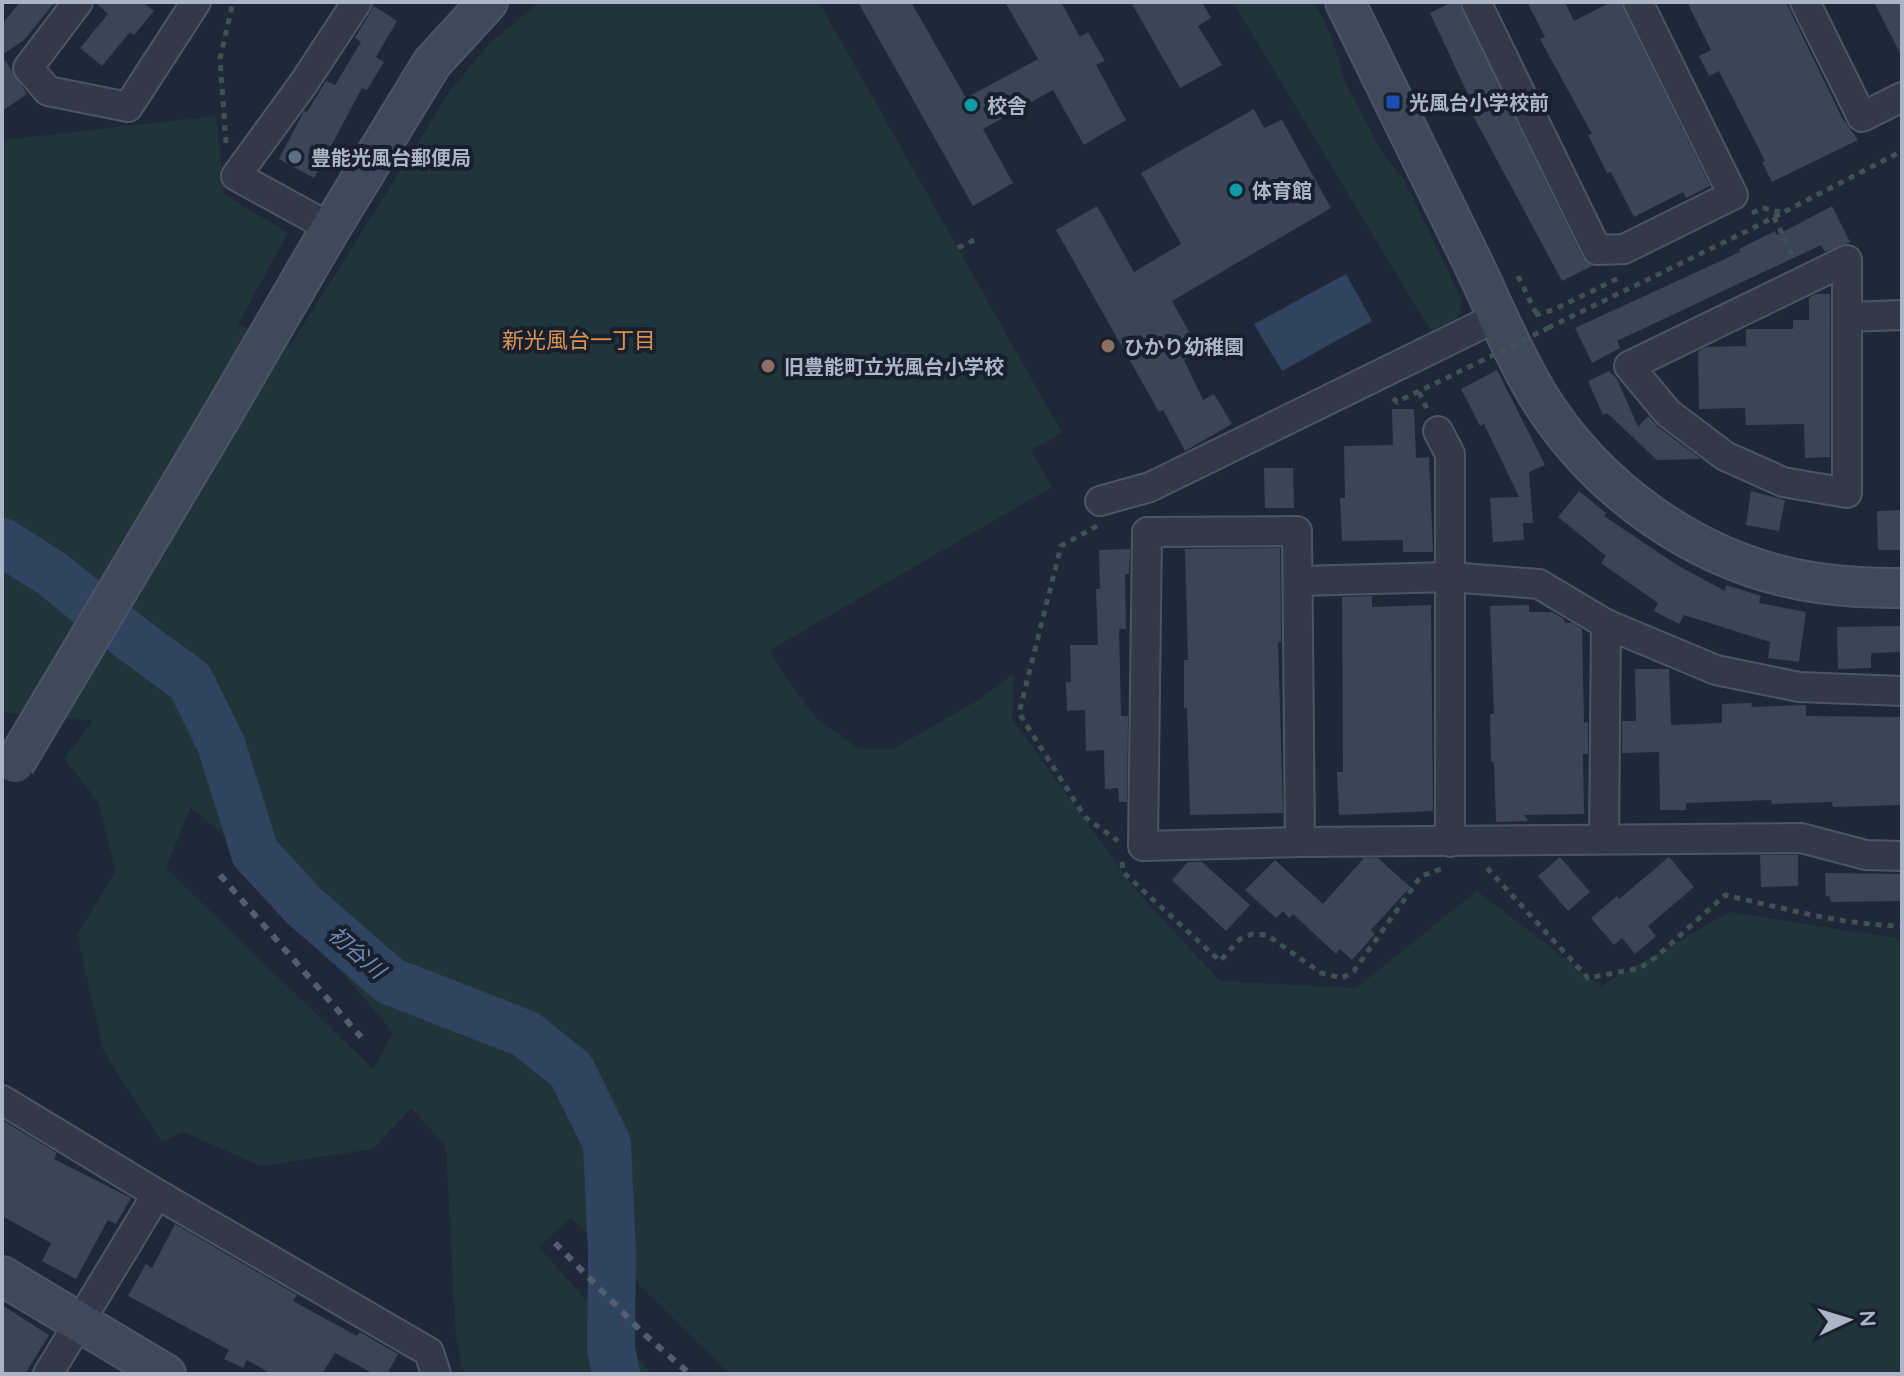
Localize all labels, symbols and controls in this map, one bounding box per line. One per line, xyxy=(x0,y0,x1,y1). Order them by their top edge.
place label: 光風台小学校前 xyxy=(1409,90,1549,115)
place label: 校舎 xyxy=(987,93,1027,118)
marker: 光風台小学校前 xyxy=(1384,93,1402,111)
marker: 校舎 xyxy=(962,96,980,114)
place label: 豊能光風台郵便局 xyxy=(311,145,471,170)
marker: 豊能光風台郵便局 xyxy=(286,148,304,166)
place label: 体育館 xyxy=(1252,178,1312,203)
marker: 体育館 xyxy=(1227,181,1245,199)
district label: 新光風台一丁目 xyxy=(502,326,656,354)
place label: ひかり幼稚園 xyxy=(1124,334,1244,359)
marker: ひかり幼稚園 xyxy=(1099,337,1117,355)
place label: 旧豊能町立光風台小学校 xyxy=(784,354,1004,379)
marker: 旧豊能町立光風台小学校 xyxy=(759,357,777,375)
water label: 初谷川 xyxy=(323,920,393,986)
north arrow xyxy=(1808,1280,1888,1360)
text: N xyxy=(1853,1310,1882,1328)

